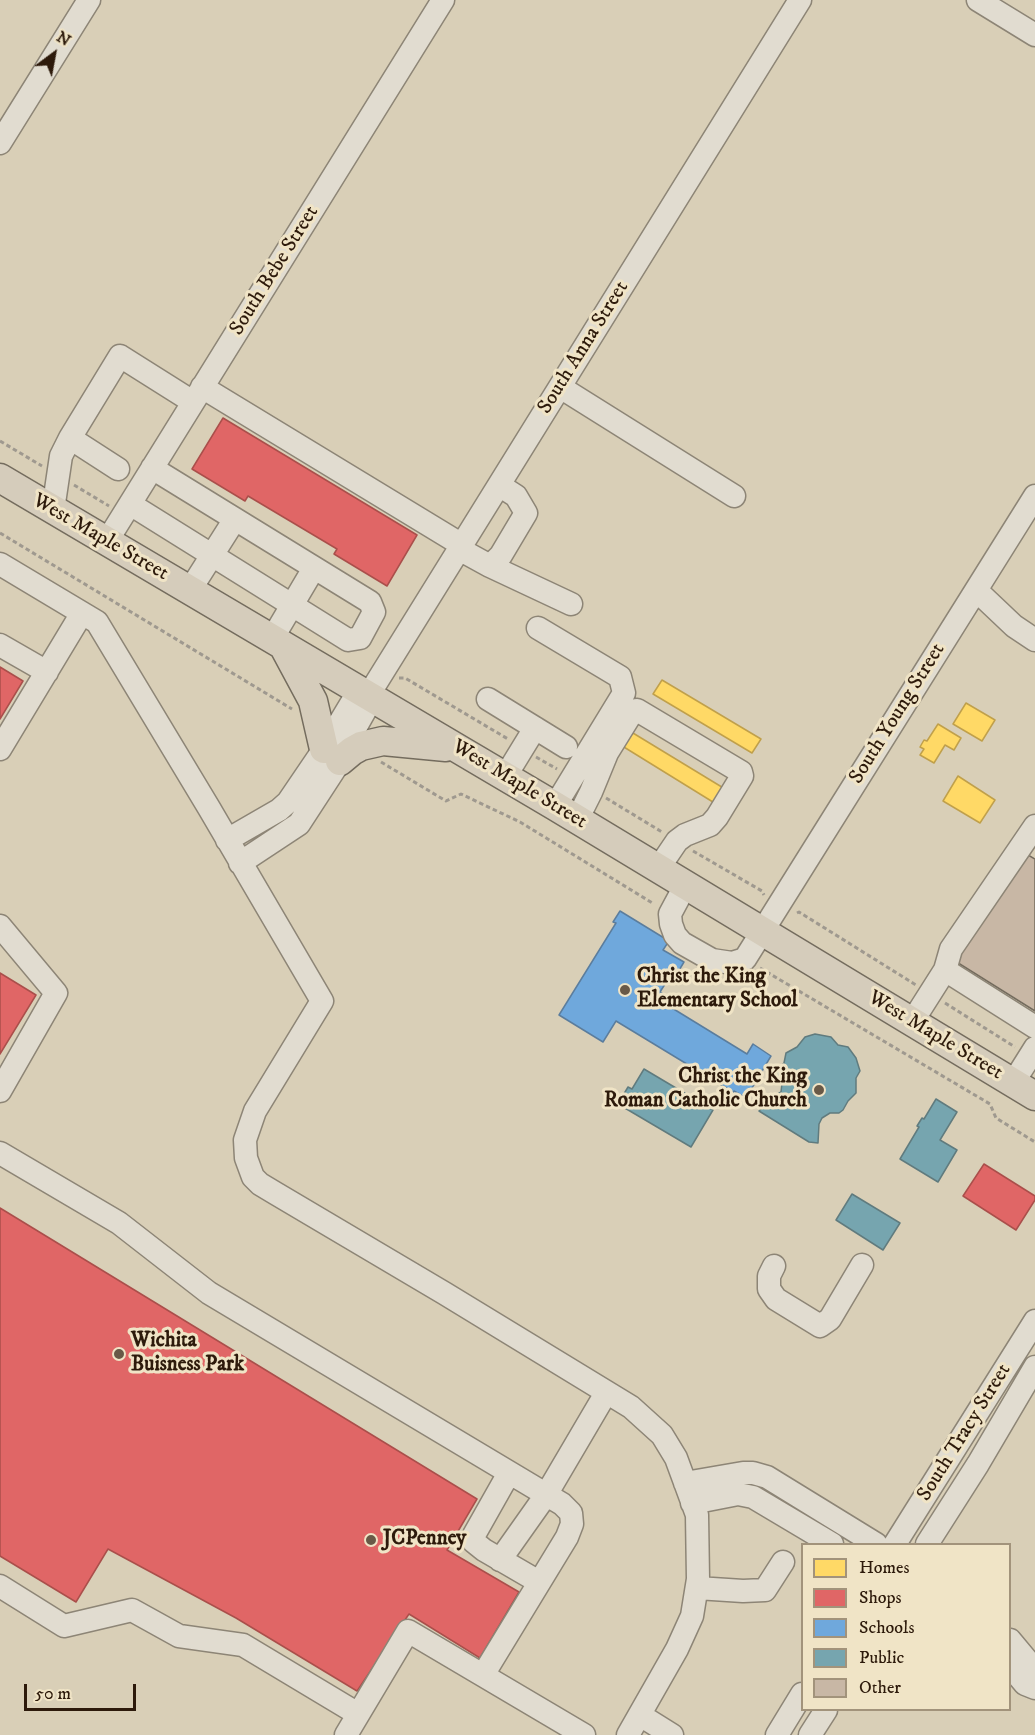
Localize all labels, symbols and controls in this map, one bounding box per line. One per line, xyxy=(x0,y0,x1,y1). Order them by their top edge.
north arrow xyxy=(24,24,84,84)
text: N xyxy=(53,27,74,51)
street label: South Bebe Street xyxy=(225,201,325,341)
street label: South Anna Street xyxy=(533,277,635,419)
street label: West Maple Street xyxy=(28,489,172,587)
street label: South Young Street xyxy=(845,639,951,789)
street label: West Maple Street xyxy=(447,735,591,835)
place label: Christ the King Elementary School xyxy=(637,965,798,1015)
marker: Christ the King Elementary School xyxy=(618,983,632,997)
street label: West Maple Street xyxy=(863,986,1007,1086)
place label: Christ the King Roman Catholic Church xyxy=(604,1065,807,1115)
marker: Christ the King Roman Catholic Church xyxy=(812,1083,826,1097)
place label: Wichita Buisness Park xyxy=(131,1329,244,1379)
marker: Wichita Buisness Park xyxy=(112,1347,126,1361)
street label: South Tracy Street xyxy=(913,1360,1017,1506)
place label: JCPenney xyxy=(383,1527,466,1553)
marker: JCPenney xyxy=(364,1533,378,1547)
legend xyxy=(801,1543,1011,1711)
text: Homes xyxy=(859,1557,910,1579)
text: Shops xyxy=(859,1587,902,1609)
text: Schools xyxy=(859,1617,914,1639)
text: Public xyxy=(859,1647,904,1669)
scale bar xyxy=(27,1672,140,1710)
text: Other xyxy=(859,1677,901,1699)
text: 50 m xyxy=(35,1683,71,1705)

